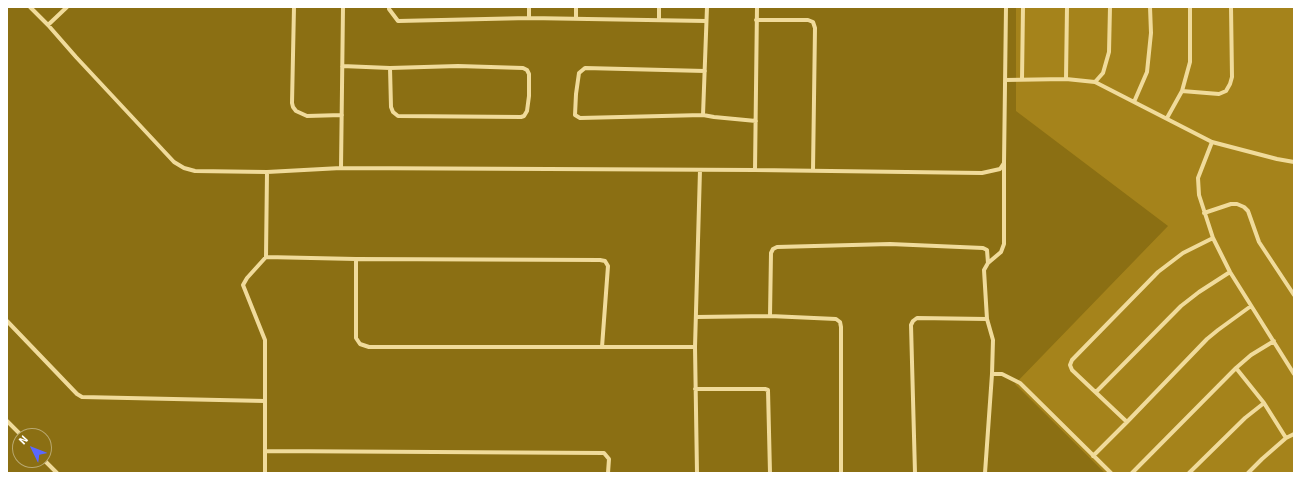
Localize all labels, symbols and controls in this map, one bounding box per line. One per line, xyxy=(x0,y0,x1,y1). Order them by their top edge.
north arrow xyxy=(12,428,52,468)
text: N xyxy=(16,433,31,447)

